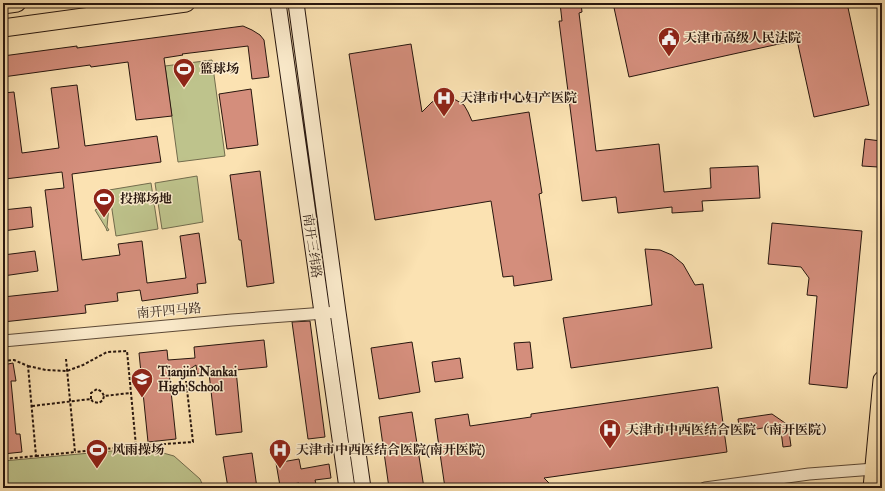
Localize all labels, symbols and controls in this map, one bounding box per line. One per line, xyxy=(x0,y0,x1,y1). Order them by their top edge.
public building icon: 天津市高级人民法院 xyxy=(656,25,682,58)
place label: 天津市高级人民法院 xyxy=(684,30,801,46)
sports icon: 篮球场 xyxy=(171,56,197,89)
place label: 篮球场 xyxy=(200,61,239,77)
hospital icon: 天津市中心妇产医院 xyxy=(431,85,457,118)
place label: 天津市中心妇产医院 xyxy=(460,90,577,106)
sports icon: 投掷场地 xyxy=(91,186,117,219)
place label: 投掷场地 xyxy=(120,191,172,207)
street label: 南开三纬路 xyxy=(300,213,324,279)
street label: 南开四马路 xyxy=(136,300,202,322)
place label: Tianjin Nankai High School xyxy=(157,364,238,396)
school or university icon: Tianjin Nankai High School xyxy=(129,366,155,399)
hospital icon: 天津市中西医结合医院（南开医院） xyxy=(597,417,623,450)
place label: 天津市中西医结合医院（南开医院） xyxy=(626,422,834,438)
sports icon: 风雨操场 xyxy=(84,437,110,470)
hospital icon: 天津市中西医结合医院(南开医院) xyxy=(267,437,293,470)
place label: 风雨操场 xyxy=(112,442,164,458)
place label: 天津市中西医结合医院(南开医院) xyxy=(296,442,485,458)

